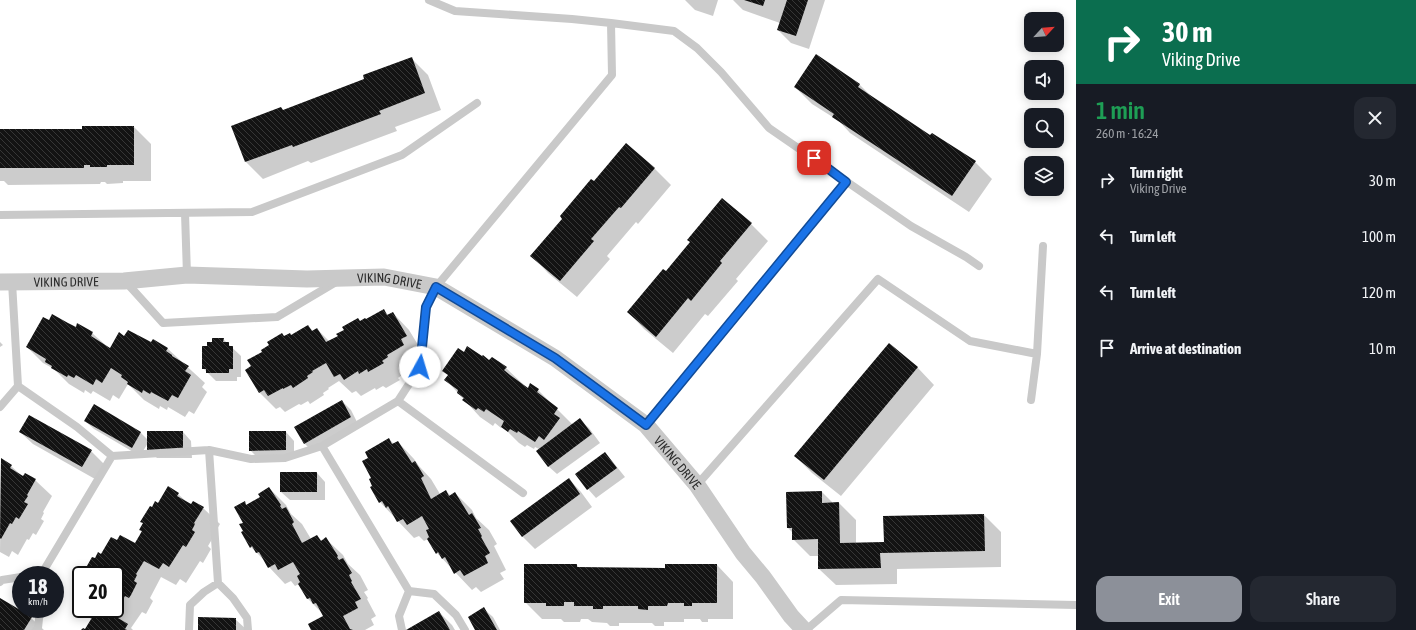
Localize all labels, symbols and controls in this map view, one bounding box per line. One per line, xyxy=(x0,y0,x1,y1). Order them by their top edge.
north arrow xyxy=(1024,12,1064,52)
map controls xyxy=(1024,12,1064,196)
icon: right xyxy=(1096,16,1148,68)
text: 30 m xyxy=(1162,16,1212,48)
text: Viking Drive xyxy=(1162,49,1240,70)
button: sound xyxy=(1024,60,1064,100)
text: 1 min xyxy=(1096,97,1145,124)
button: close xyxy=(1354,97,1396,139)
button: search xyxy=(1024,108,1064,148)
text: 260 m · 16:24 xyxy=(1096,126,1159,141)
pin xyxy=(797,141,831,175)
icon: arrive xyxy=(803,147,825,169)
button: layers xyxy=(1024,156,1064,196)
text: Turn right xyxy=(1130,164,1183,181)
icon: right xyxy=(1096,169,1118,191)
text: 30 m xyxy=(1369,172,1396,189)
text: Viking Drive xyxy=(1130,181,1187,196)
icon: left xyxy=(1096,225,1118,247)
text: Turn left xyxy=(1130,228,1176,245)
text: 100 m xyxy=(1362,228,1396,245)
street label: VIKING DRIVE xyxy=(357,270,423,292)
street label: VIKING DRIVE xyxy=(34,274,99,290)
icon: left xyxy=(1096,281,1118,303)
text: Turn left xyxy=(1130,284,1176,301)
text: 120 m xyxy=(1362,284,1396,301)
icon: arrive xyxy=(1096,337,1118,359)
text: Arrive at destination xyxy=(1130,340,1241,357)
text: 10 m xyxy=(1369,340,1396,357)
position arrow xyxy=(399,346,441,388)
street label: VIKING DRIVE xyxy=(651,433,704,493)
speed limit sign: 20 xyxy=(72,566,124,618)
text: 18 xyxy=(29,575,47,598)
button: Exit xyxy=(1096,576,1242,622)
button: Share xyxy=(1250,576,1396,622)
text: km/h xyxy=(28,596,48,607)

